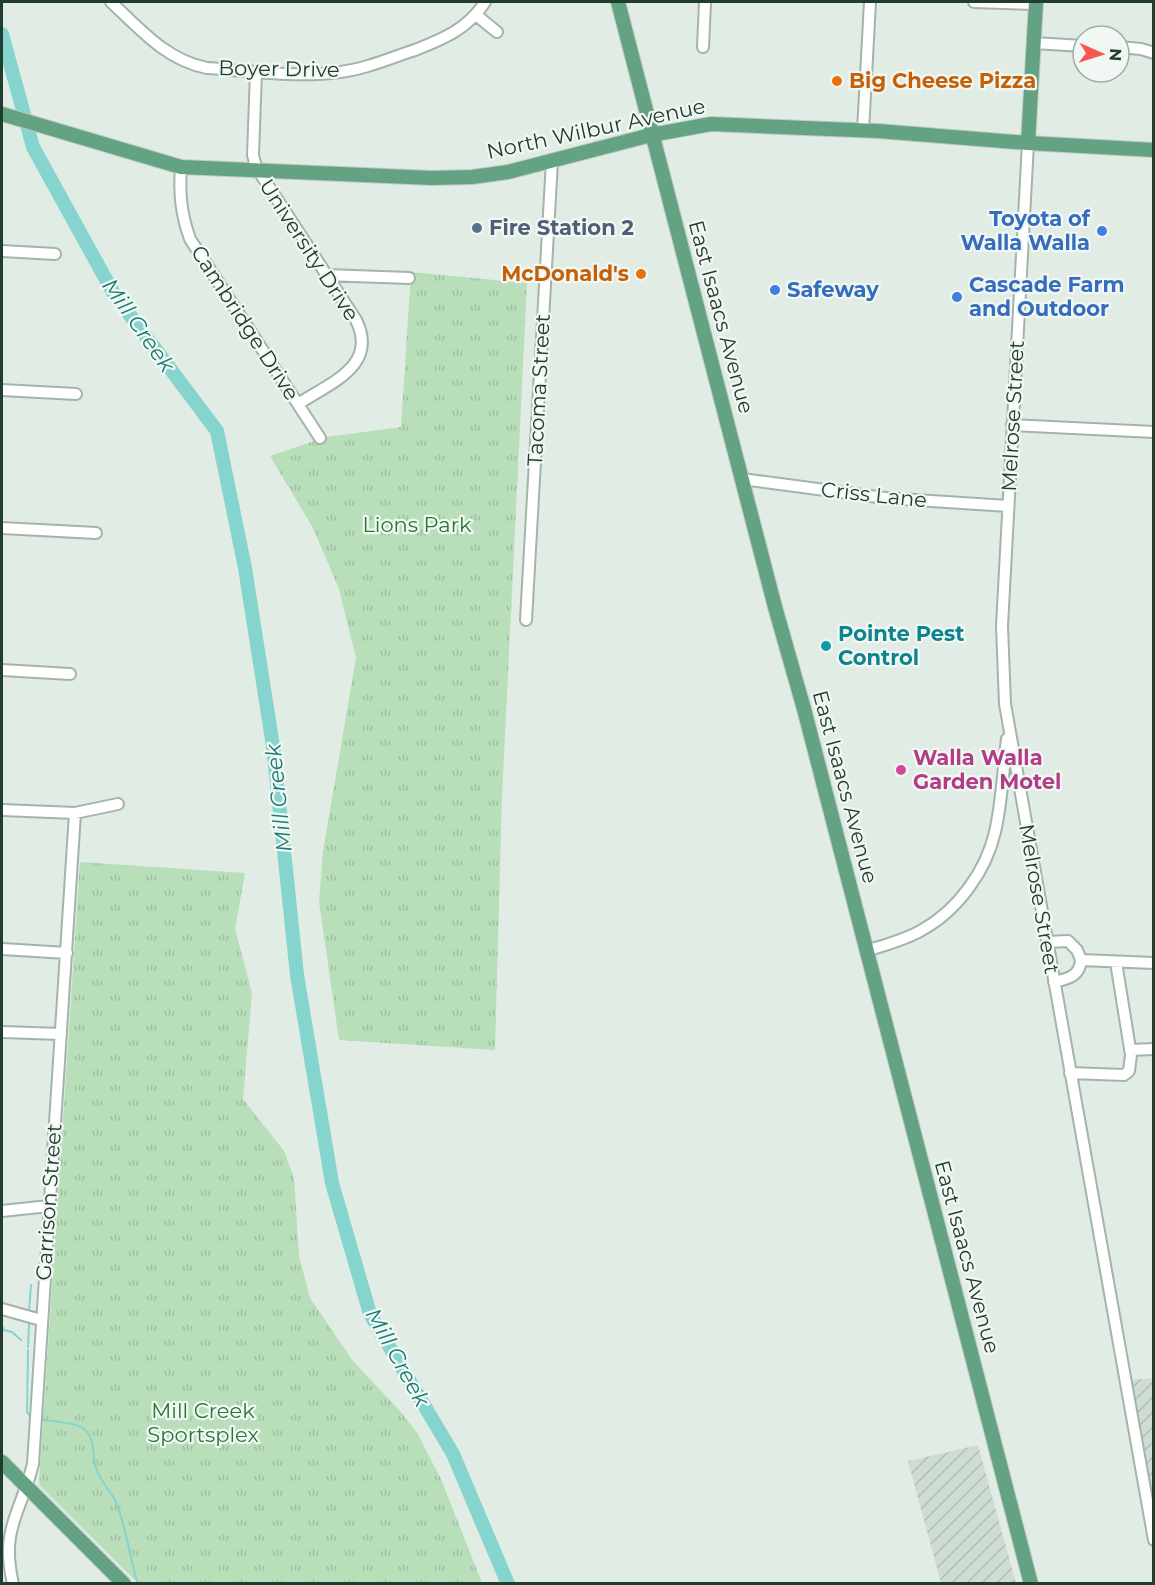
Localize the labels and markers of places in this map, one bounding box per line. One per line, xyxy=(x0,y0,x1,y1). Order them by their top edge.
place label: Big Cheese Pizza xyxy=(849,68,1036,93)
marker: Big Cheese Pizza xyxy=(830,74,844,88)
place label: Toyota of Walla Walla xyxy=(960,206,1091,255)
place label: Fire Station 2 xyxy=(489,215,634,240)
marker: Fire Station 2 xyxy=(470,221,484,235)
marker: Toyota of Walla Walla xyxy=(1095,224,1109,238)
place label: McDonald's xyxy=(501,261,629,286)
marker: McDonald's xyxy=(634,267,648,281)
place label: Cascade Farm and Outdoor xyxy=(969,272,1124,321)
place label: Safeway xyxy=(787,277,879,302)
marker: Safeway xyxy=(768,283,782,297)
marker: Cascade Farm and Outdoor xyxy=(950,290,964,304)
place label: Pointe Pest Control xyxy=(838,621,964,670)
marker: Pointe Pest Control xyxy=(819,639,833,653)
place label: Walla Walla Garden Motel xyxy=(913,745,1061,794)
marker: Walla Walla Garden Motel xyxy=(894,763,908,777)

